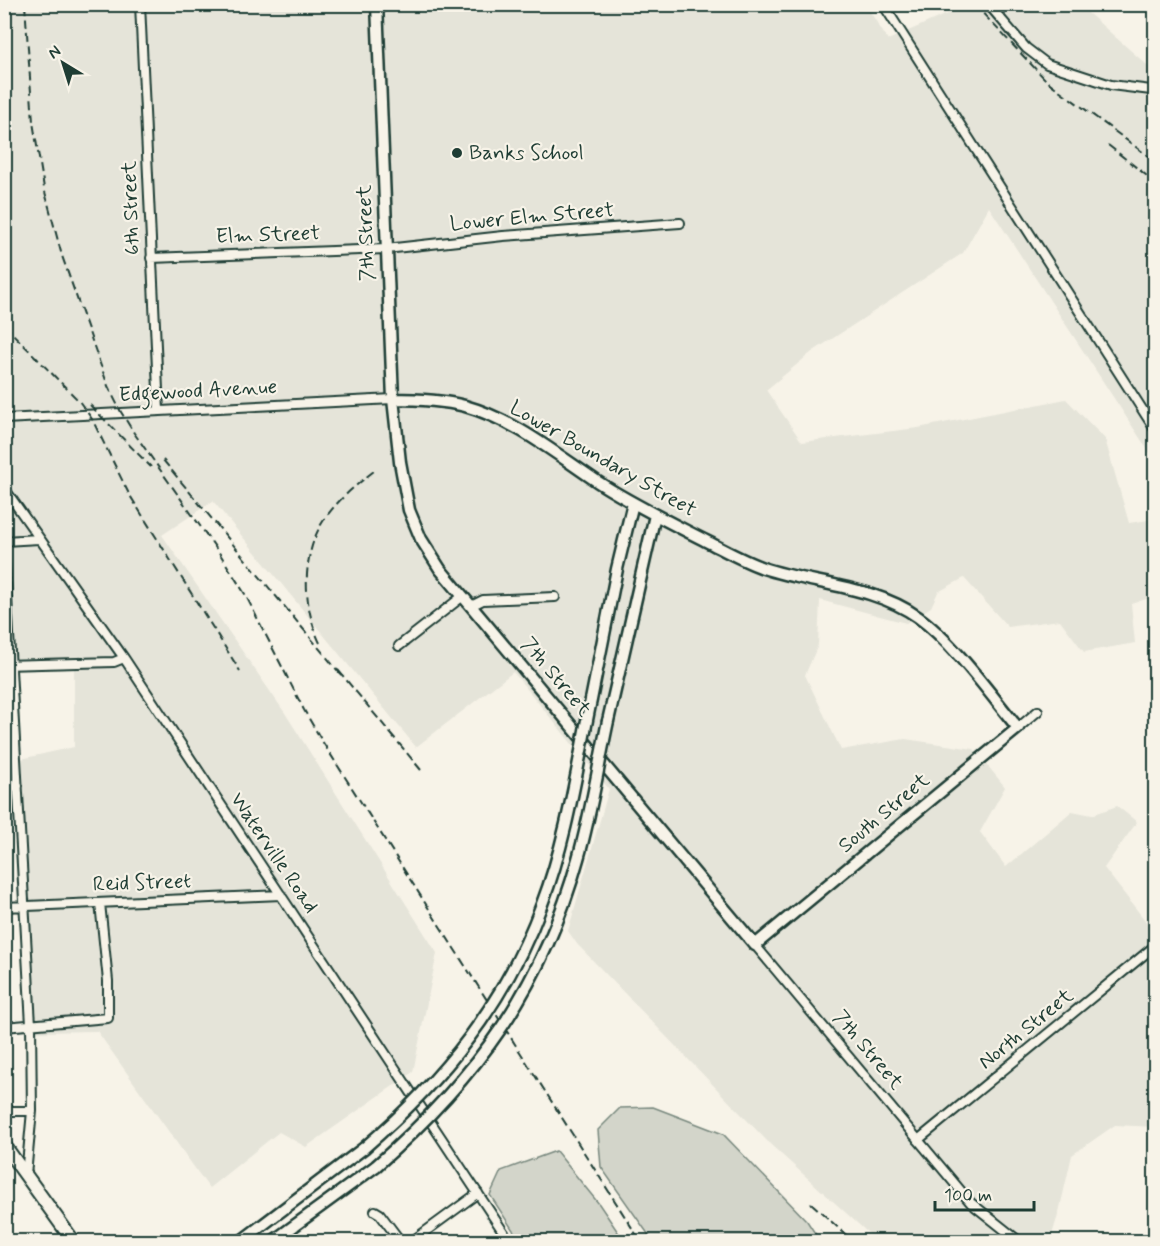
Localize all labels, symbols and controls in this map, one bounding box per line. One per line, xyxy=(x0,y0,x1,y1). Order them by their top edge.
north arrow xyxy=(33,33,93,93)
text: N xyxy=(44,41,65,64)
place label: Banks School xyxy=(469,139,584,167)
marker: Banks School xyxy=(450,146,464,160)
street label: 6th Street xyxy=(115,160,147,256)
street label: 7th Street xyxy=(350,184,382,282)
street label: Lower Elm Street xyxy=(449,196,615,238)
street label: Elm Street xyxy=(215,219,321,251)
street label: Edgewood Avenue xyxy=(118,373,278,411)
street label: Lower Boundary Street xyxy=(504,394,702,524)
street label: 7th Street xyxy=(514,631,598,723)
street label: South Street xyxy=(832,766,936,860)
street label: Waterville Road xyxy=(223,787,325,919)
street label: Reid Street xyxy=(92,867,192,899)
street label: North Street xyxy=(973,982,1080,1076)
street label: 7th Street xyxy=(826,1004,910,1096)
scale bar xyxy=(935,1174,1034,1212)
text: 100 m xyxy=(944,1184,992,1208)

